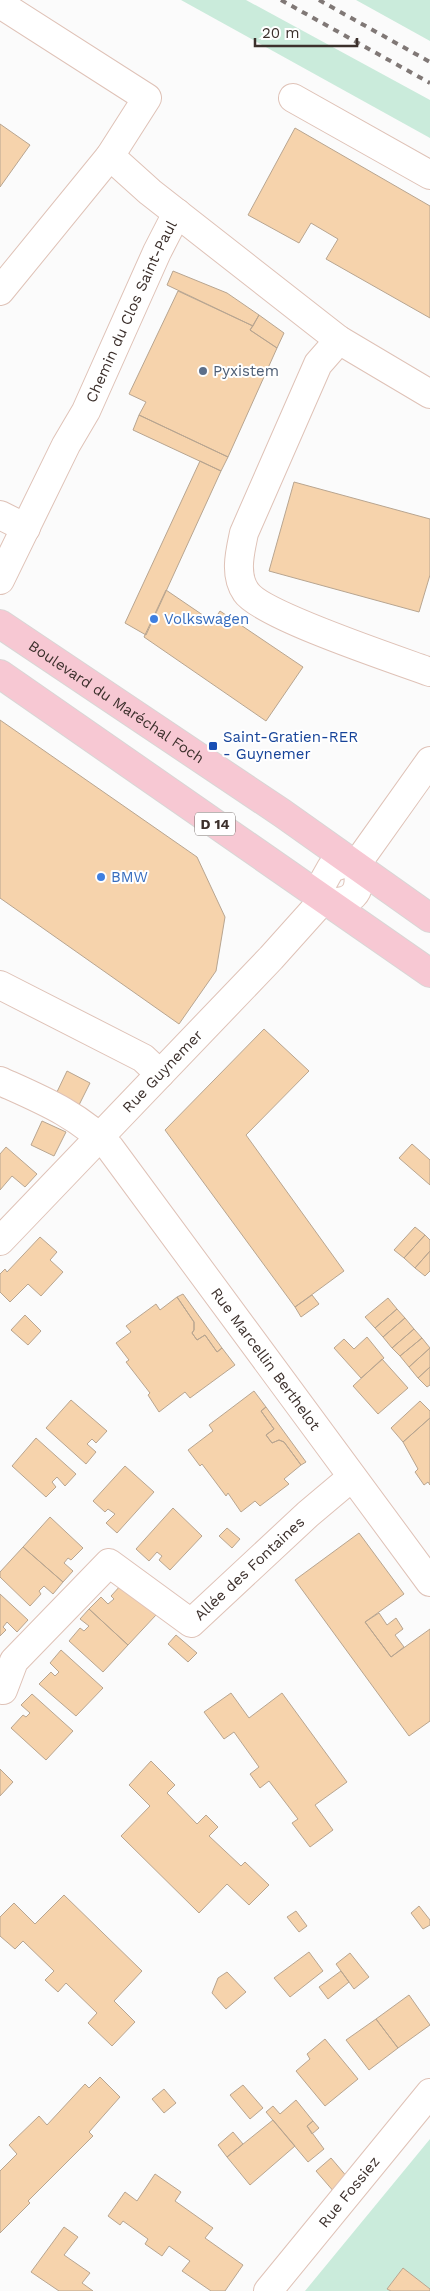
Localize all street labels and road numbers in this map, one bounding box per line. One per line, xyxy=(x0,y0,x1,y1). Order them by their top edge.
street label: Chemin du Clos Saint-Paul xyxy=(82,217,181,405)
street label: Boulevard du Maréchal Foch xyxy=(25,637,208,767)
road number: D 14 xyxy=(195,812,235,836)
street label: Rue Guynemer xyxy=(119,1026,206,1116)
street label: Rue Marcellin Berthelot xyxy=(207,1284,325,1434)
street label: Allée des Fontaines xyxy=(191,1513,308,1624)
street label: Rue Fossiez xyxy=(315,2153,383,2231)

